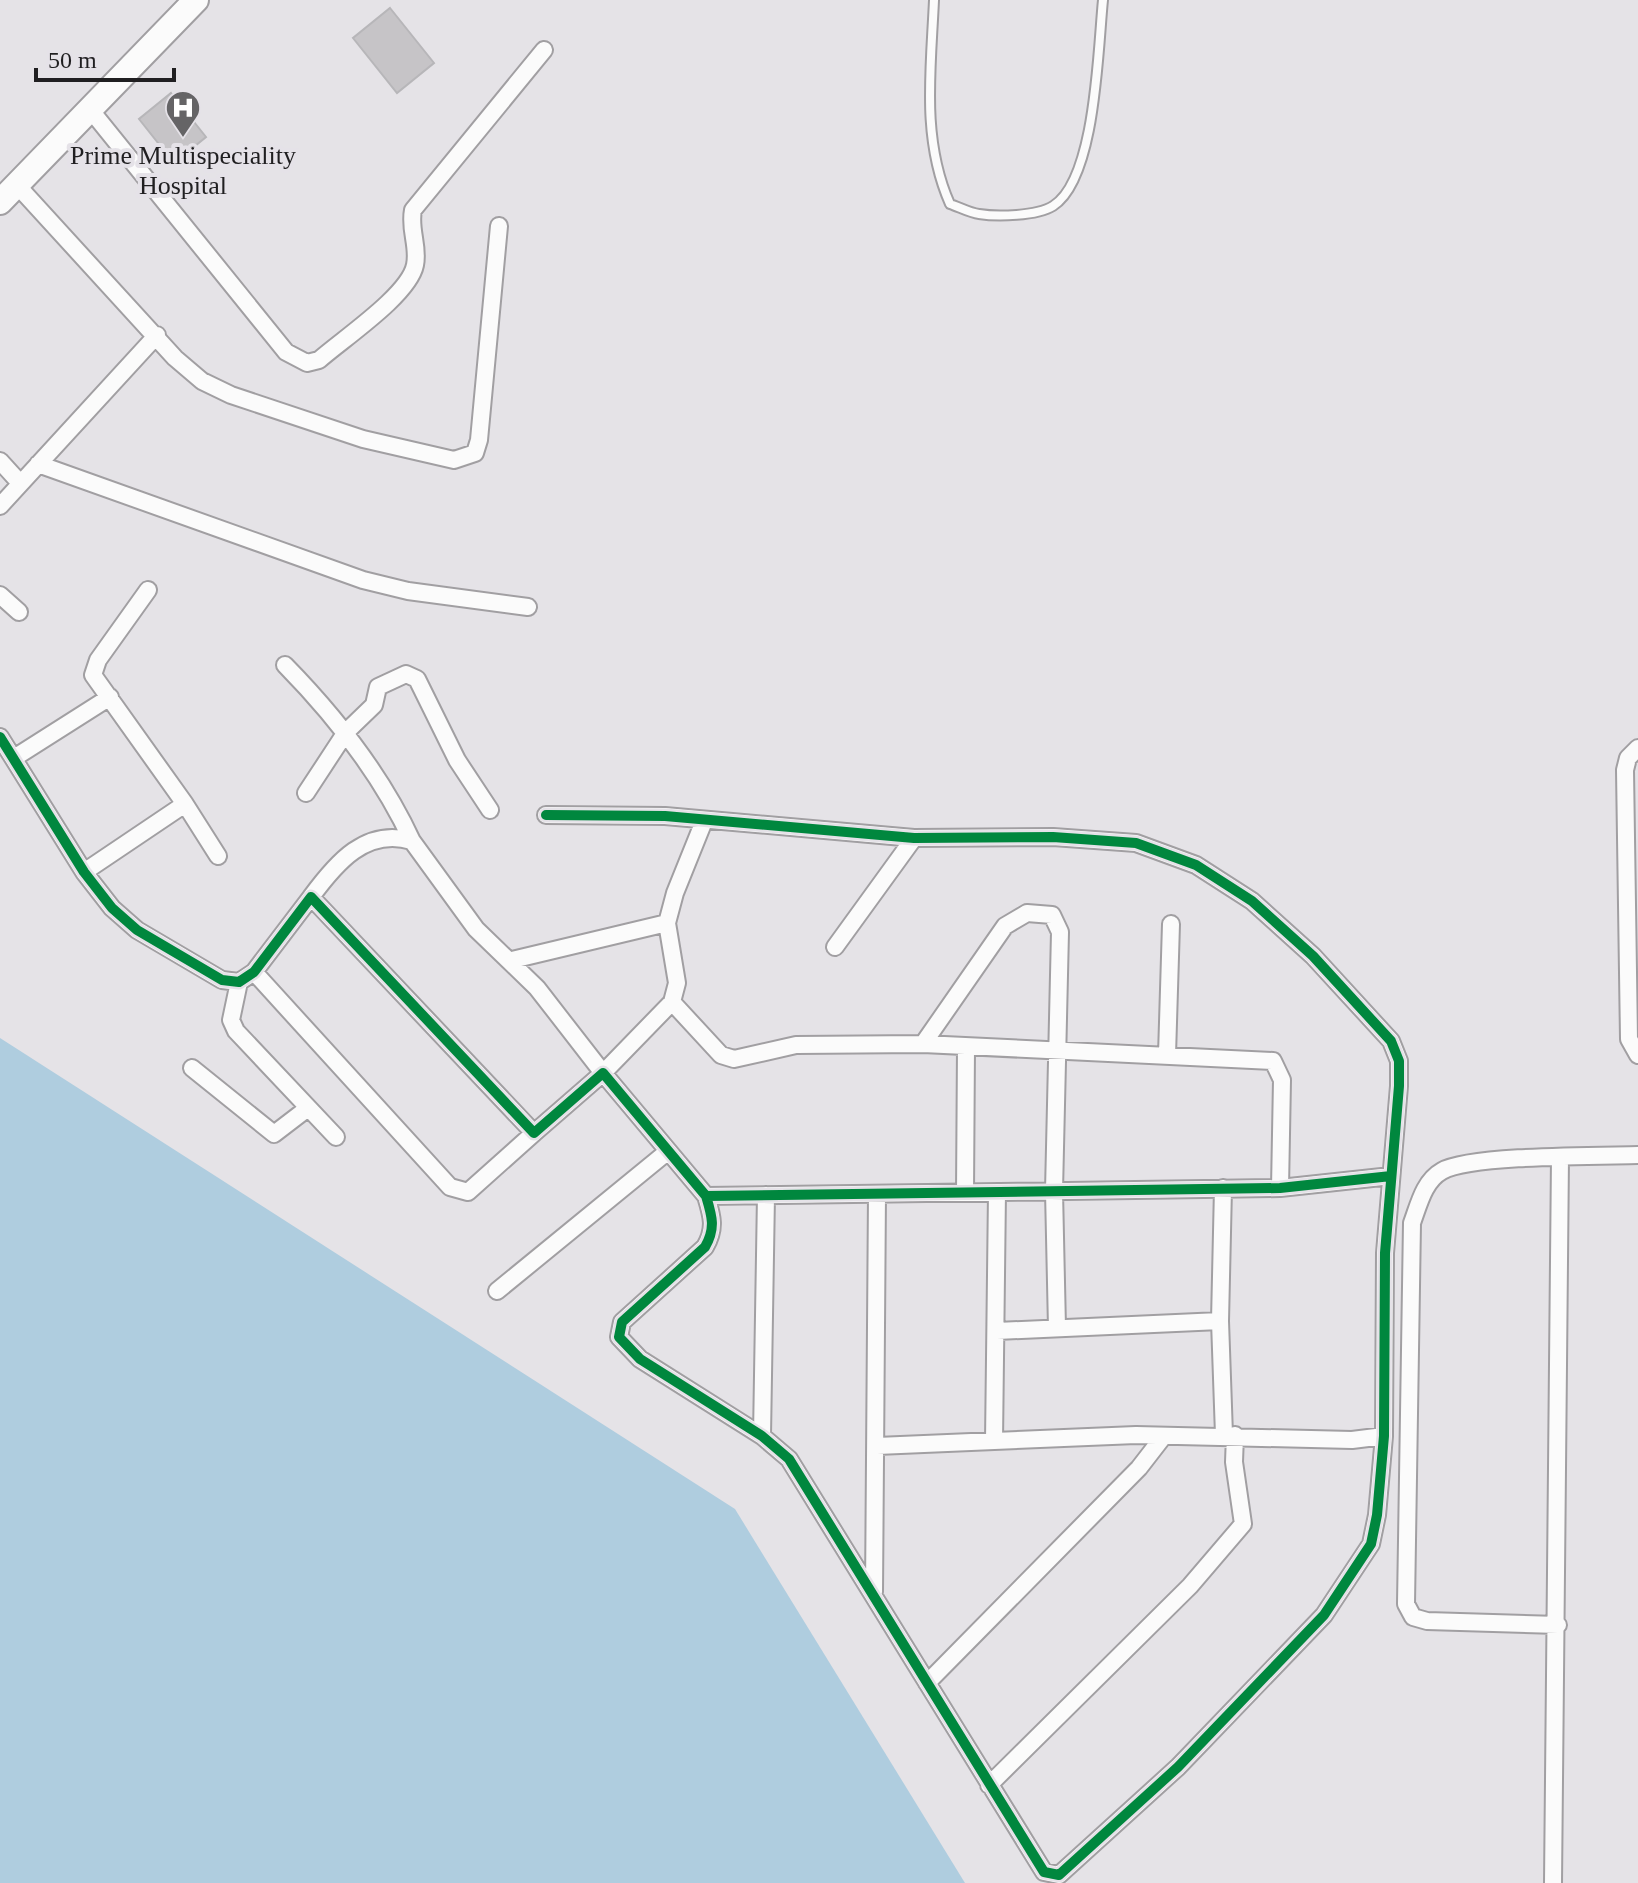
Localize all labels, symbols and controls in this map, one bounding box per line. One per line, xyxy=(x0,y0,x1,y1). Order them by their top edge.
scale bar xyxy=(36,32,174,82)
text: 50 m xyxy=(48,47,97,73)
hospital icon: Prime Multispeciality Hospital xyxy=(164,89,202,139)
place label: Prime Multispeciality Hospital xyxy=(70,141,296,200)

